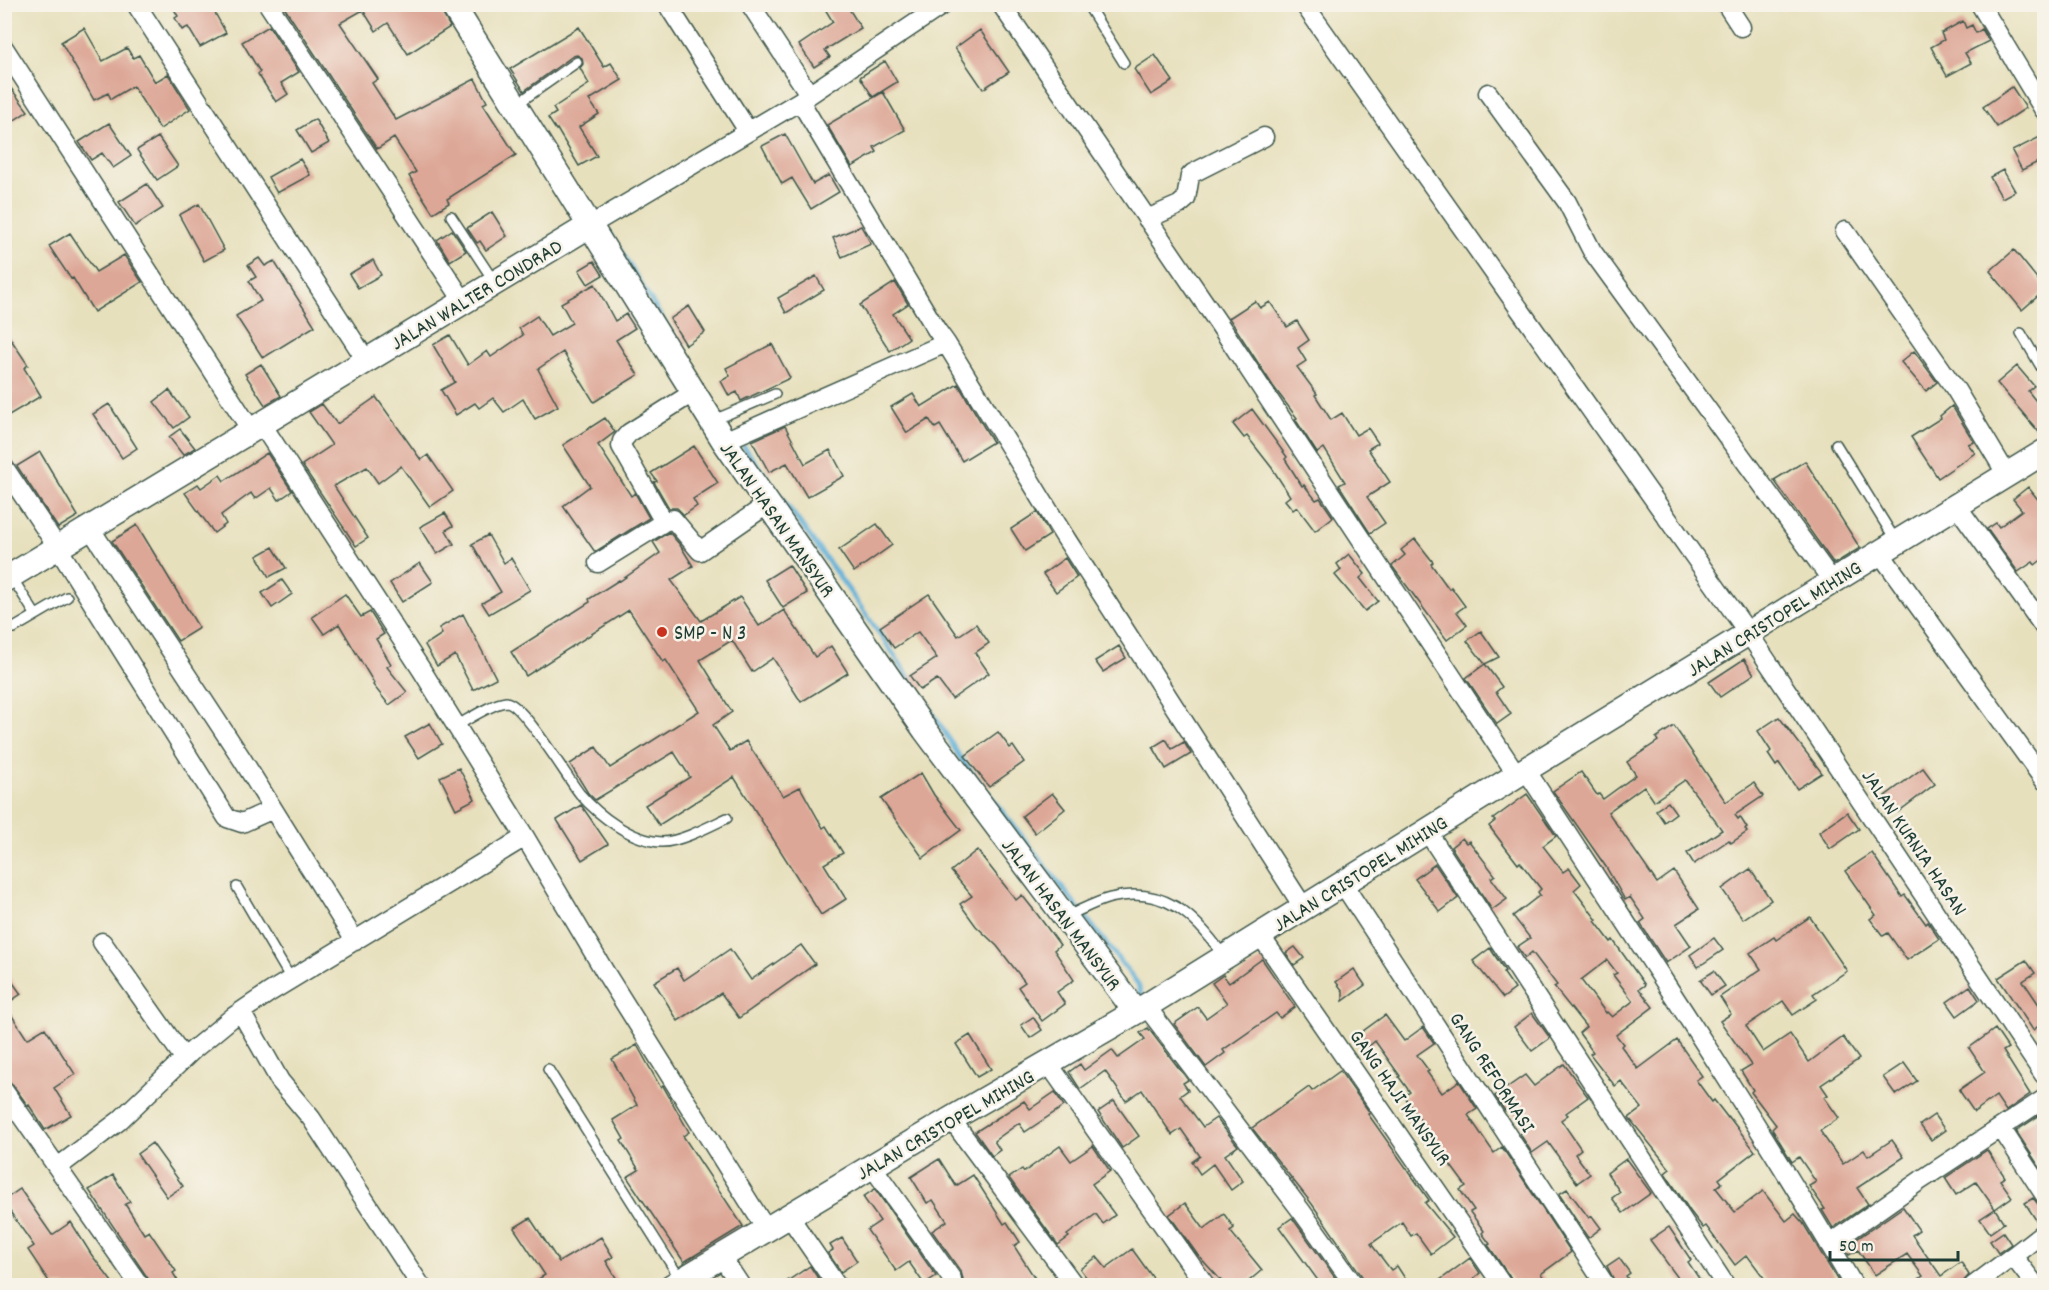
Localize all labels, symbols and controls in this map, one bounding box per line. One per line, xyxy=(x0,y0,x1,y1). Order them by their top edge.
street label: JALAN WALTER CONDRAD xyxy=(386,233,569,360)
street label: JALAN HASAN MANSYUR xyxy=(711,437,841,605)
street label: JALAN CRISTOPEL MIHING xyxy=(1683,555,1869,686)
place label: SMP - N 3 xyxy=(674,620,746,650)
marker: SMP - N 3 xyxy=(655,625,669,639)
street label: JALAN KURNIA HASAN xyxy=(1852,764,1973,923)
street label: JALAN CRISTOPEL MIHING xyxy=(1269,810,1455,941)
street label: JALAN HASAN MANSYUR xyxy=(992,833,1127,998)
street label: GANG REFORMASI xyxy=(1440,1007,1541,1140)
street label: GANG HAJI MANSYUR xyxy=(1340,1024,1457,1173)
street label: JALAN CRISTOPEL MIHING xyxy=(852,1063,1041,1190)
scale bar xyxy=(1830,1224,1958,1262)
text: 50 m xyxy=(1839,1235,1874,1260)

